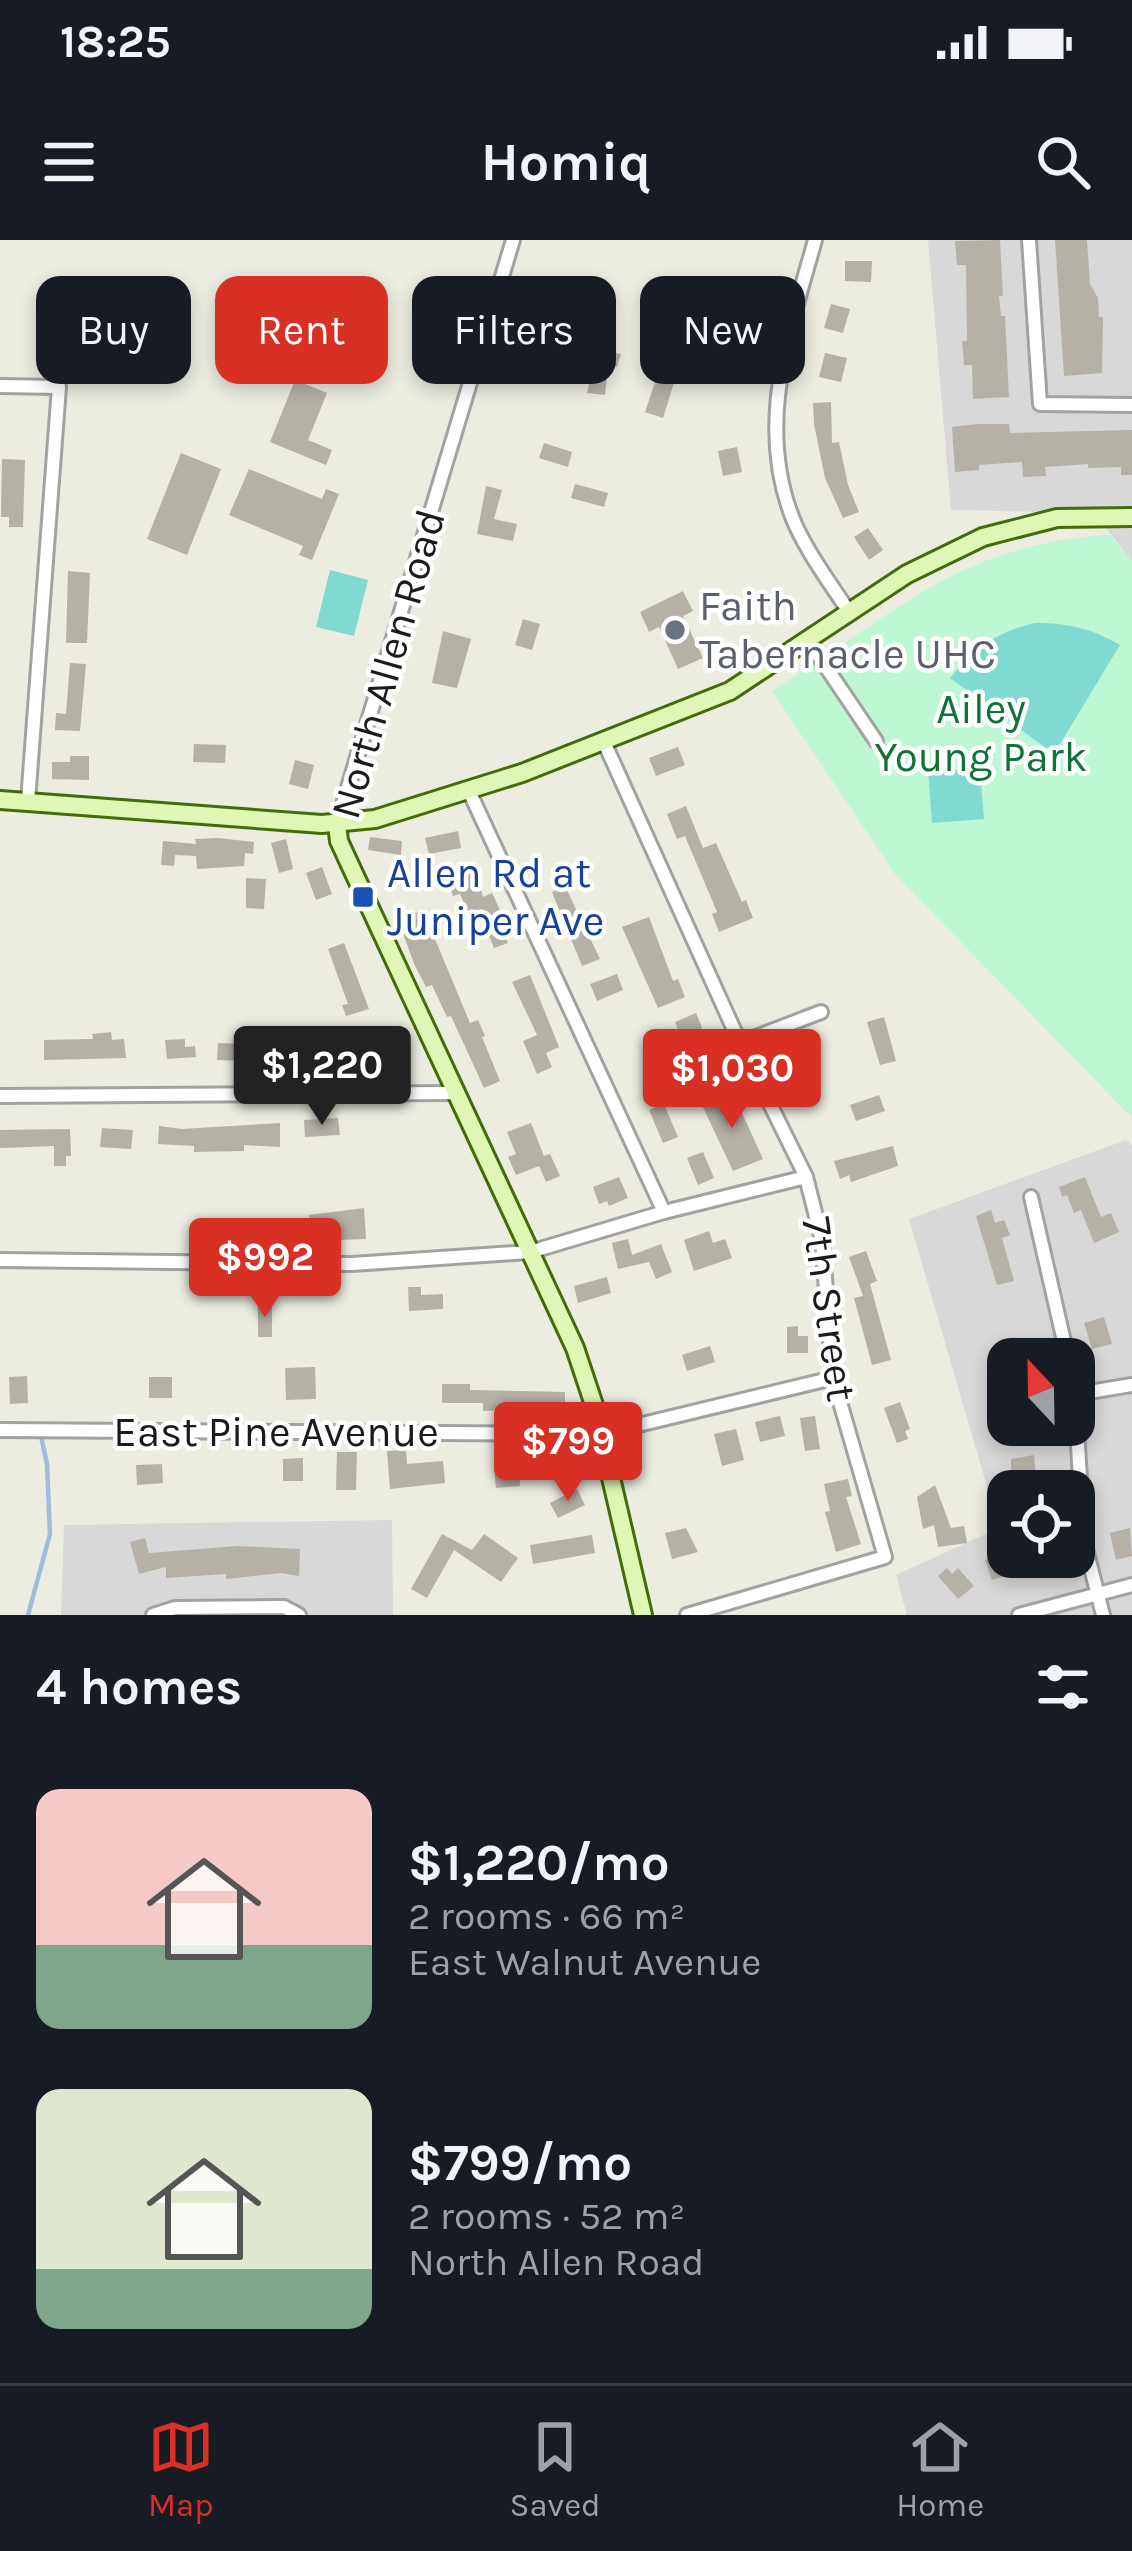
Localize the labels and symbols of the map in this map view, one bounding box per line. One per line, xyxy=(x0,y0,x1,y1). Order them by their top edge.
street label: North Allen Road xyxy=(320,504,456,824)
place label: Faith Tabernacle UHC xyxy=(699,581,996,679)
marker: Faith Tabernacle UHC xyxy=(662,617,688,643)
park label: Ailey Young Park xyxy=(875,684,1087,782)
place label: Allen Rd at Juniper Ave xyxy=(387,848,604,946)
marker: Allen Rd at Juniper Ave xyxy=(350,884,376,910)
pin: $1,220 xyxy=(224,1026,420,1128)
pin: $1,030 xyxy=(634,1029,830,1131)
street label: 7th Street xyxy=(791,1213,867,1405)
pin: $992 xyxy=(194,1218,336,1320)
north arrow xyxy=(987,1338,1095,1446)
pin: $799 xyxy=(497,1402,639,1504)
street label: East Pine Avenue xyxy=(113,1407,439,1457)

